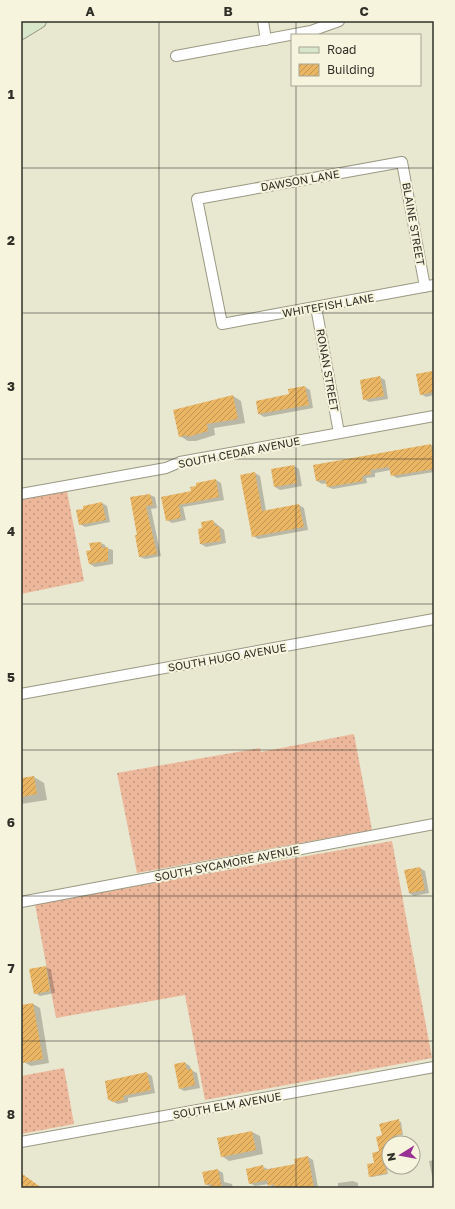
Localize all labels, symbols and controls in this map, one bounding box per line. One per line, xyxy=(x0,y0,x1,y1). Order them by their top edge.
text: A xyxy=(85,3,95,19)
text: B xyxy=(223,3,233,19)
text: C xyxy=(359,3,369,19)
legend xyxy=(291,34,421,86)
text: Road xyxy=(327,42,356,57)
text: Building xyxy=(327,62,375,77)
text: 1 xyxy=(8,86,15,102)
street label: DAWSON LANE xyxy=(259,167,341,193)
street label: BLAINE STREET xyxy=(400,181,428,267)
text: 2 xyxy=(7,232,15,248)
street label: WHITEFISH LANE xyxy=(281,290,375,319)
street label: RONAN STREET xyxy=(314,327,342,413)
text: 3 xyxy=(7,378,15,394)
street label: SOUTH CEDAR AVENUE xyxy=(177,434,301,470)
text: 4 xyxy=(7,523,15,539)
street label: SOUTH HUGO AVENUE xyxy=(167,640,287,674)
text: 5 xyxy=(7,669,15,685)
text: 6 xyxy=(7,814,15,830)
street label: SOUTH SYCAMORE AVENUE xyxy=(153,843,301,883)
text: 7 xyxy=(7,960,15,976)
street label: SOUTH ELM AVENUE xyxy=(172,1089,283,1121)
text: 8 xyxy=(7,1106,15,1122)
north arrow xyxy=(381,1135,421,1175)
text: N xyxy=(384,1152,398,1162)

